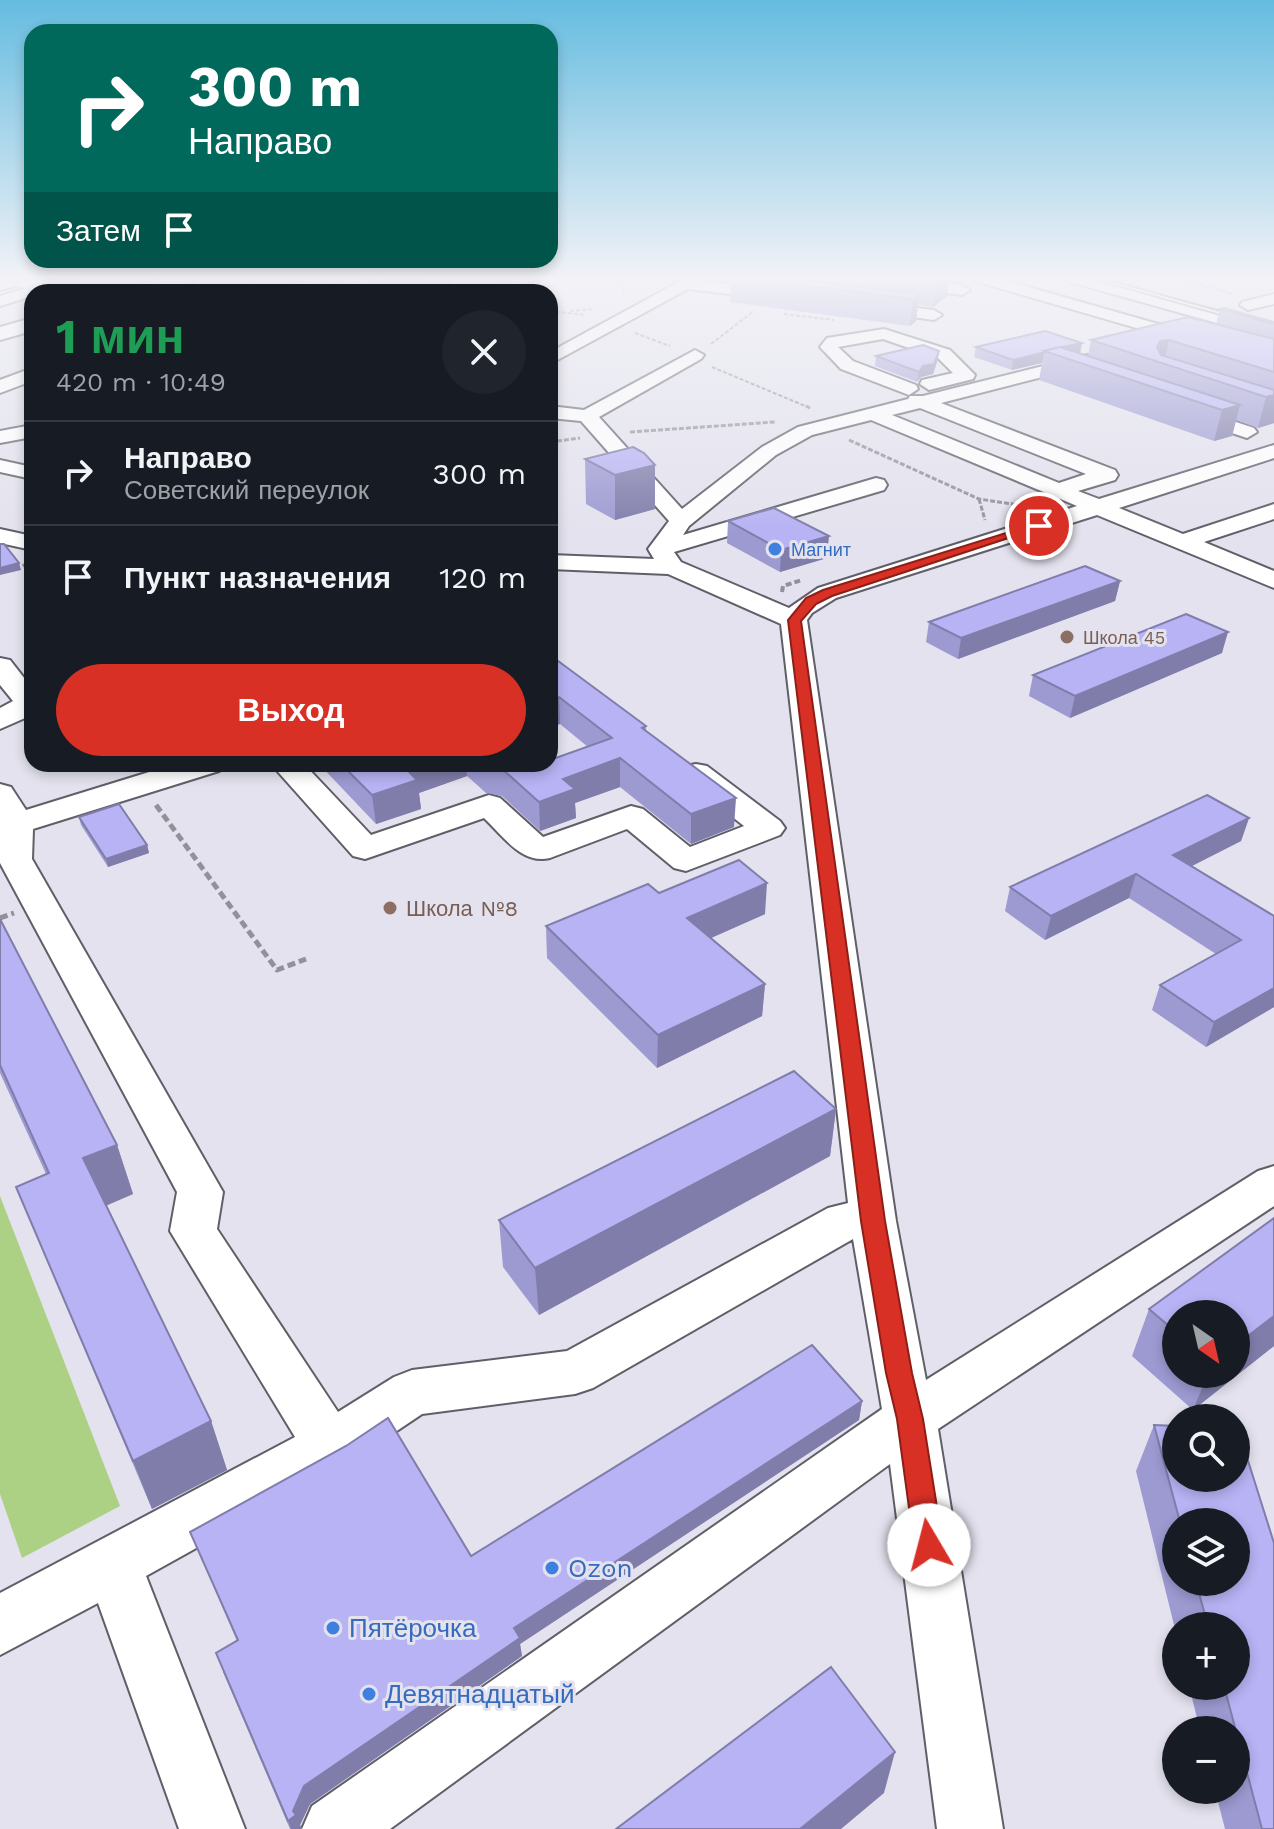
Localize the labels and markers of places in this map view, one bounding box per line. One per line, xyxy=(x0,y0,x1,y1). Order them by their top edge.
pin xyxy=(1005,492,1073,560)
place label: Магнит xyxy=(791,539,851,560)
marker: Магнит xyxy=(766,540,784,558)
place label: Школа 45 xyxy=(1083,627,1165,648)
marker: Школа 45 xyxy=(1058,628,1076,646)
place label: Школа №8 xyxy=(406,896,518,921)
marker: Школа №8 xyxy=(381,899,399,917)
place label: Ozon xyxy=(568,1553,633,1583)
marker: Ozon xyxy=(543,1559,561,1577)
place label: Пятёрочка xyxy=(349,1613,477,1643)
marker: Пятёрочка xyxy=(324,1619,342,1637)
place label: Девятнадцатый xyxy=(385,1679,574,1709)
marker: Девятнадцатый xyxy=(360,1685,378,1703)

